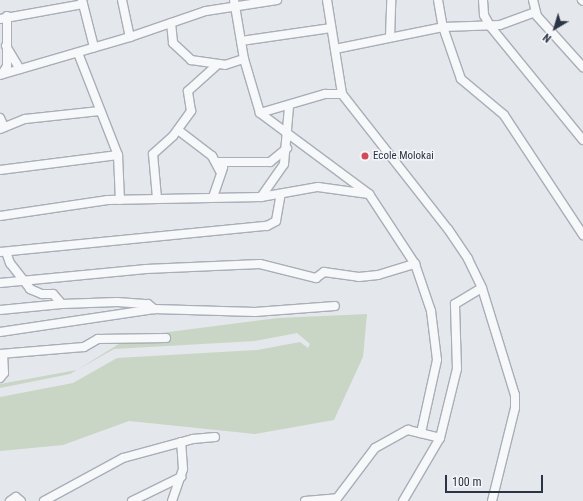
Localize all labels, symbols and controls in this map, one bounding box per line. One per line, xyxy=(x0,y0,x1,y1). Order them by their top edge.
north arrow xyxy=(535,8,575,48)
text: N xyxy=(541,31,554,45)
place label: Ecole Molokai xyxy=(373,149,434,163)
marker: Ecole Molokai xyxy=(360,151,370,161)
scale bar xyxy=(447,467,545,493)
text: 100 m xyxy=(452,475,482,489)

